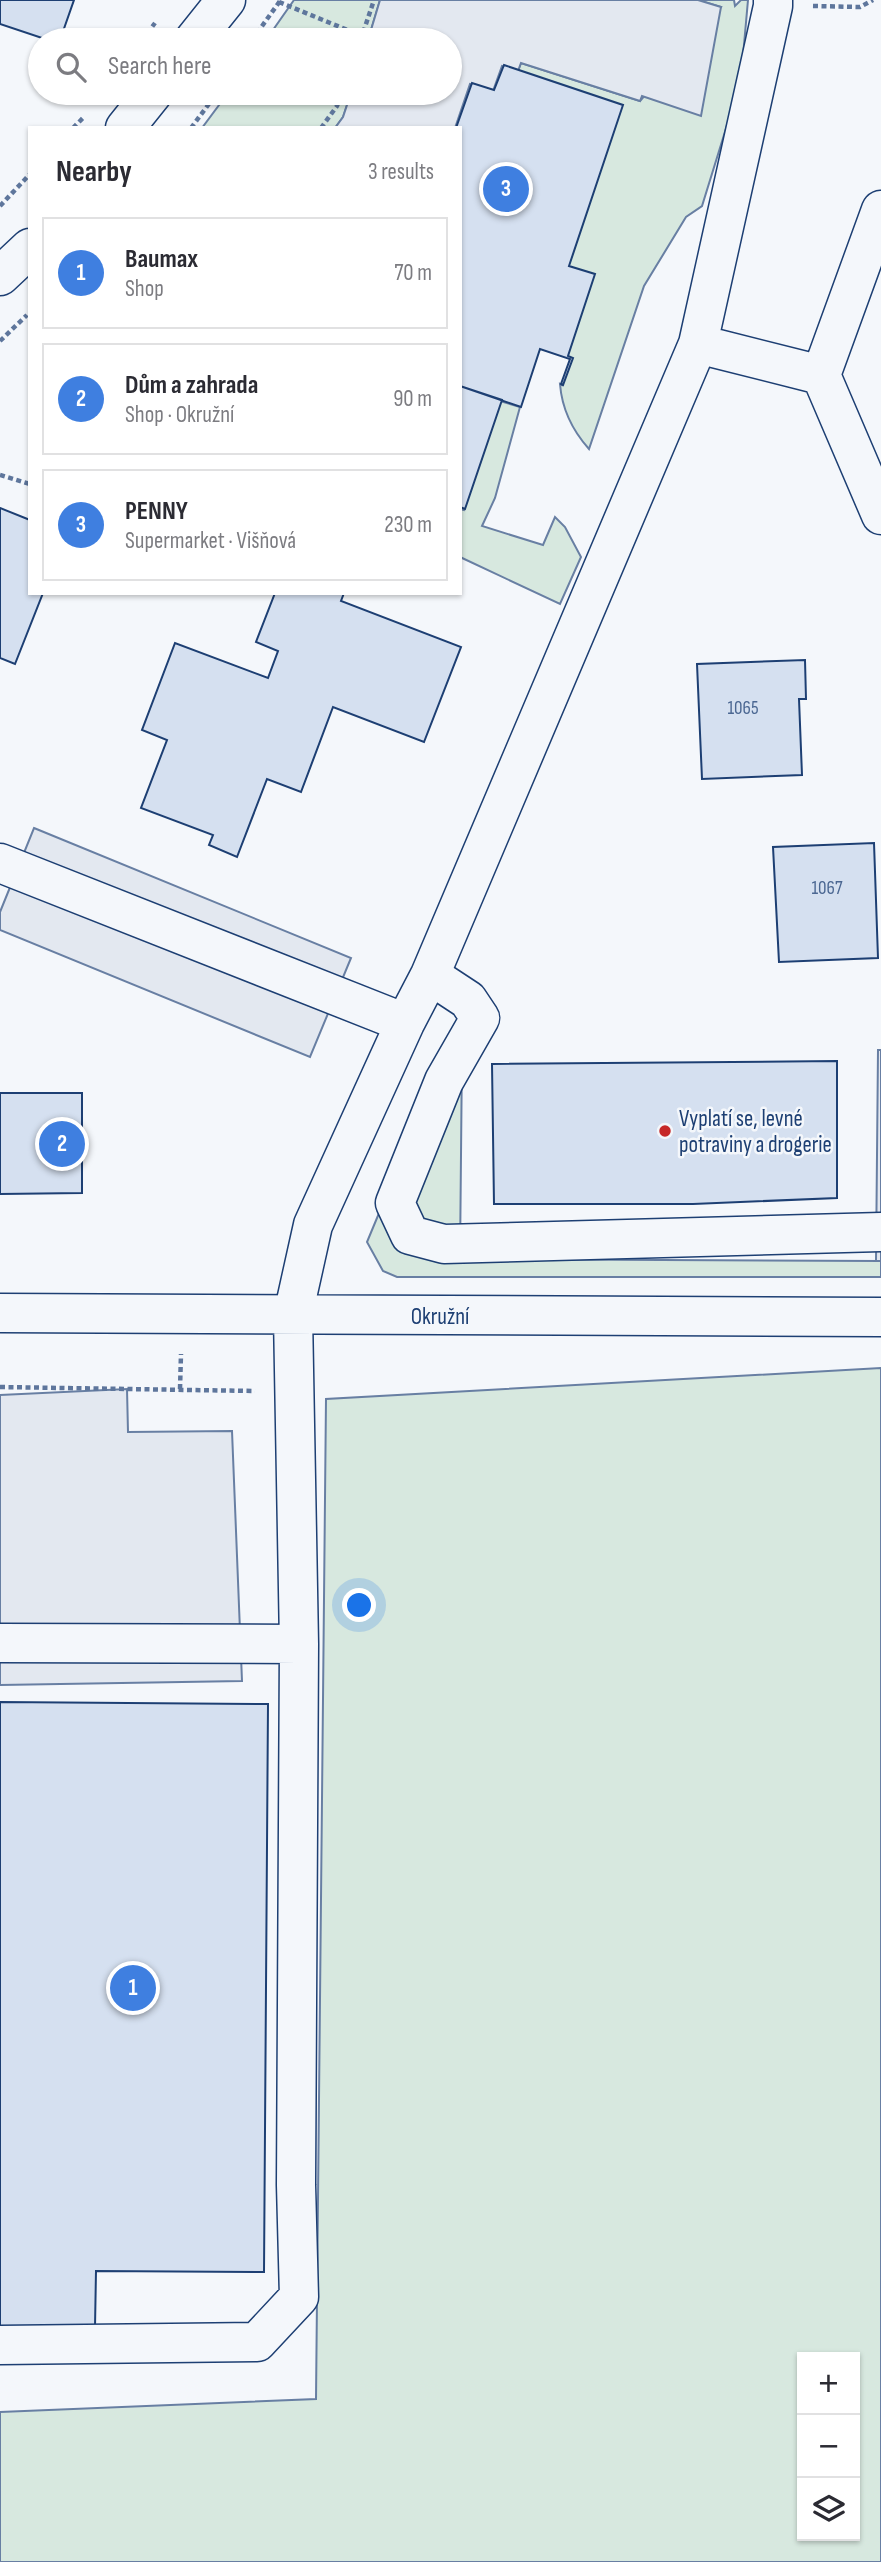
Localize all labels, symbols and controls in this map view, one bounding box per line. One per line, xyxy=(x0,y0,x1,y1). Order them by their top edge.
search box xyxy=(28,28,462,105)
icon: search xyxy=(52,48,90,86)
text: Search here xyxy=(108,51,211,82)
text: Nearby xyxy=(56,154,132,190)
text: 3 results xyxy=(368,158,434,186)
pin: 3 xyxy=(483,163,529,215)
text: Baumax xyxy=(125,244,198,275)
text: 1 xyxy=(76,259,86,287)
text: 70 m xyxy=(394,259,432,287)
text: Shop xyxy=(125,275,164,303)
text: Dům a zahrada xyxy=(125,370,258,401)
text: 2 xyxy=(76,385,86,413)
text: 90 m xyxy=(393,385,432,413)
text: Shop · Okružní xyxy=(125,401,234,429)
text: PENNY xyxy=(125,496,188,527)
text: 3 xyxy=(76,511,86,539)
text: 230 m xyxy=(384,511,432,539)
text: Supermarket · Višňová xyxy=(125,527,296,555)
house number: 1065 xyxy=(727,697,759,720)
house number: 1067 xyxy=(811,877,843,900)
place label: Vyplatí se, levné potraviny a drogerie xyxy=(679,1105,832,1159)
pin: 2 xyxy=(39,1118,85,1170)
marker: Vyplatí se, levné potraviny a drogerie xyxy=(657,1123,673,1139)
street label: Okružní xyxy=(411,1303,470,1331)
your location xyxy=(342,1588,376,1622)
pin: 1 xyxy=(110,1962,156,2014)
map controls xyxy=(797,2352,860,2541)
button: + xyxy=(797,2352,860,2415)
button: − xyxy=(797,2415,860,2478)
button: layers xyxy=(797,2478,860,2541)

